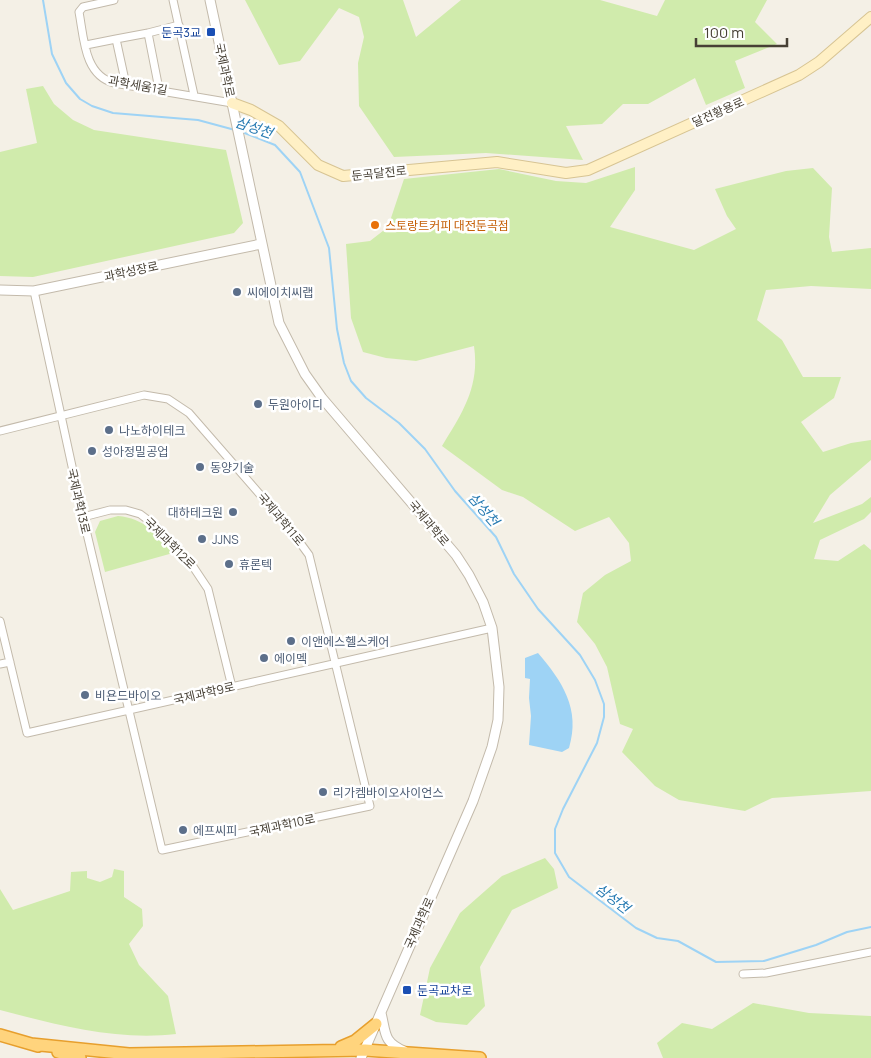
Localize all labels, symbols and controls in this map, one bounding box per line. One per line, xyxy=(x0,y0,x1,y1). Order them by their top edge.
scale bar xyxy=(696,15,787,47)
text: 100 m xyxy=(704,22,744,43)
place label: 둔곡3교 xyxy=(161,24,201,41)
marker: 둔곡3교 xyxy=(205,26,217,38)
street label: 국제과학로 xyxy=(211,41,239,99)
street label: 과학세움1길 xyxy=(107,71,169,99)
street label: 달전황용로 xyxy=(689,93,747,131)
water label: 삼성천 xyxy=(233,112,276,143)
street label: 둔곡달전로 xyxy=(351,162,407,184)
place label: 스토랑트커피 대전둔곡점 xyxy=(385,217,509,234)
marker: 스토랑트커피 대전둔곡점 xyxy=(369,219,381,231)
street label: 과학성장로 xyxy=(102,257,160,285)
place label: 씨에이치씨랩 xyxy=(247,284,313,301)
marker: 씨에이치씨랩 xyxy=(231,286,243,298)
place label: 두원아이디 xyxy=(268,396,323,413)
marker: 두원아이디 xyxy=(252,398,264,410)
place label: 나노하이테크 xyxy=(119,422,185,439)
marker: 나노하이테크 xyxy=(103,424,115,436)
place label: 성아정밀공업 xyxy=(102,443,168,460)
marker: 성아정밀공업 xyxy=(86,445,98,457)
place label: 동양기술 xyxy=(210,459,254,476)
marker: 동양기술 xyxy=(194,461,206,473)
street label: 국제과학13로 xyxy=(63,467,95,535)
water label: 삼성천 xyxy=(464,488,505,531)
street label: 국제과학11로 xyxy=(254,489,308,549)
street label: 국제과학로 xyxy=(405,496,453,550)
place label: 대하테크원 xyxy=(168,504,223,521)
marker: 대하테크원 xyxy=(227,506,239,518)
street label: 국제과학12로 xyxy=(140,513,200,573)
place label: JJNS xyxy=(212,531,239,548)
marker: JJNS xyxy=(196,533,208,545)
place label: 휴론텍 xyxy=(239,556,272,573)
marker: 휴론텍 xyxy=(223,558,235,570)
place label: 이앤에스헬스케어 xyxy=(301,633,389,650)
marker: 이앤에스헬스케어 xyxy=(285,635,297,647)
place label: 에이멕 xyxy=(274,650,307,667)
marker: 에이멕 xyxy=(258,652,270,664)
street label: 국제과학9로 xyxy=(172,678,236,708)
place label: 비욘드바이오 xyxy=(95,687,161,704)
marker: 비욘드바이오 xyxy=(79,689,91,701)
place label: 리가켐바이오사이언스 xyxy=(333,784,443,801)
marker: 리가켐바이오사이언스 xyxy=(317,786,329,798)
street label: 국제과학10로 xyxy=(247,810,317,840)
place label: 에프씨피 xyxy=(193,822,237,839)
marker: 에프씨피 xyxy=(177,824,189,836)
water label: 삼성천 xyxy=(592,879,635,918)
street label: 국제과학로 xyxy=(400,894,438,952)
place label: 둔곡교차로 xyxy=(417,982,472,999)
marker: 둔곡교차로 xyxy=(401,984,413,996)

